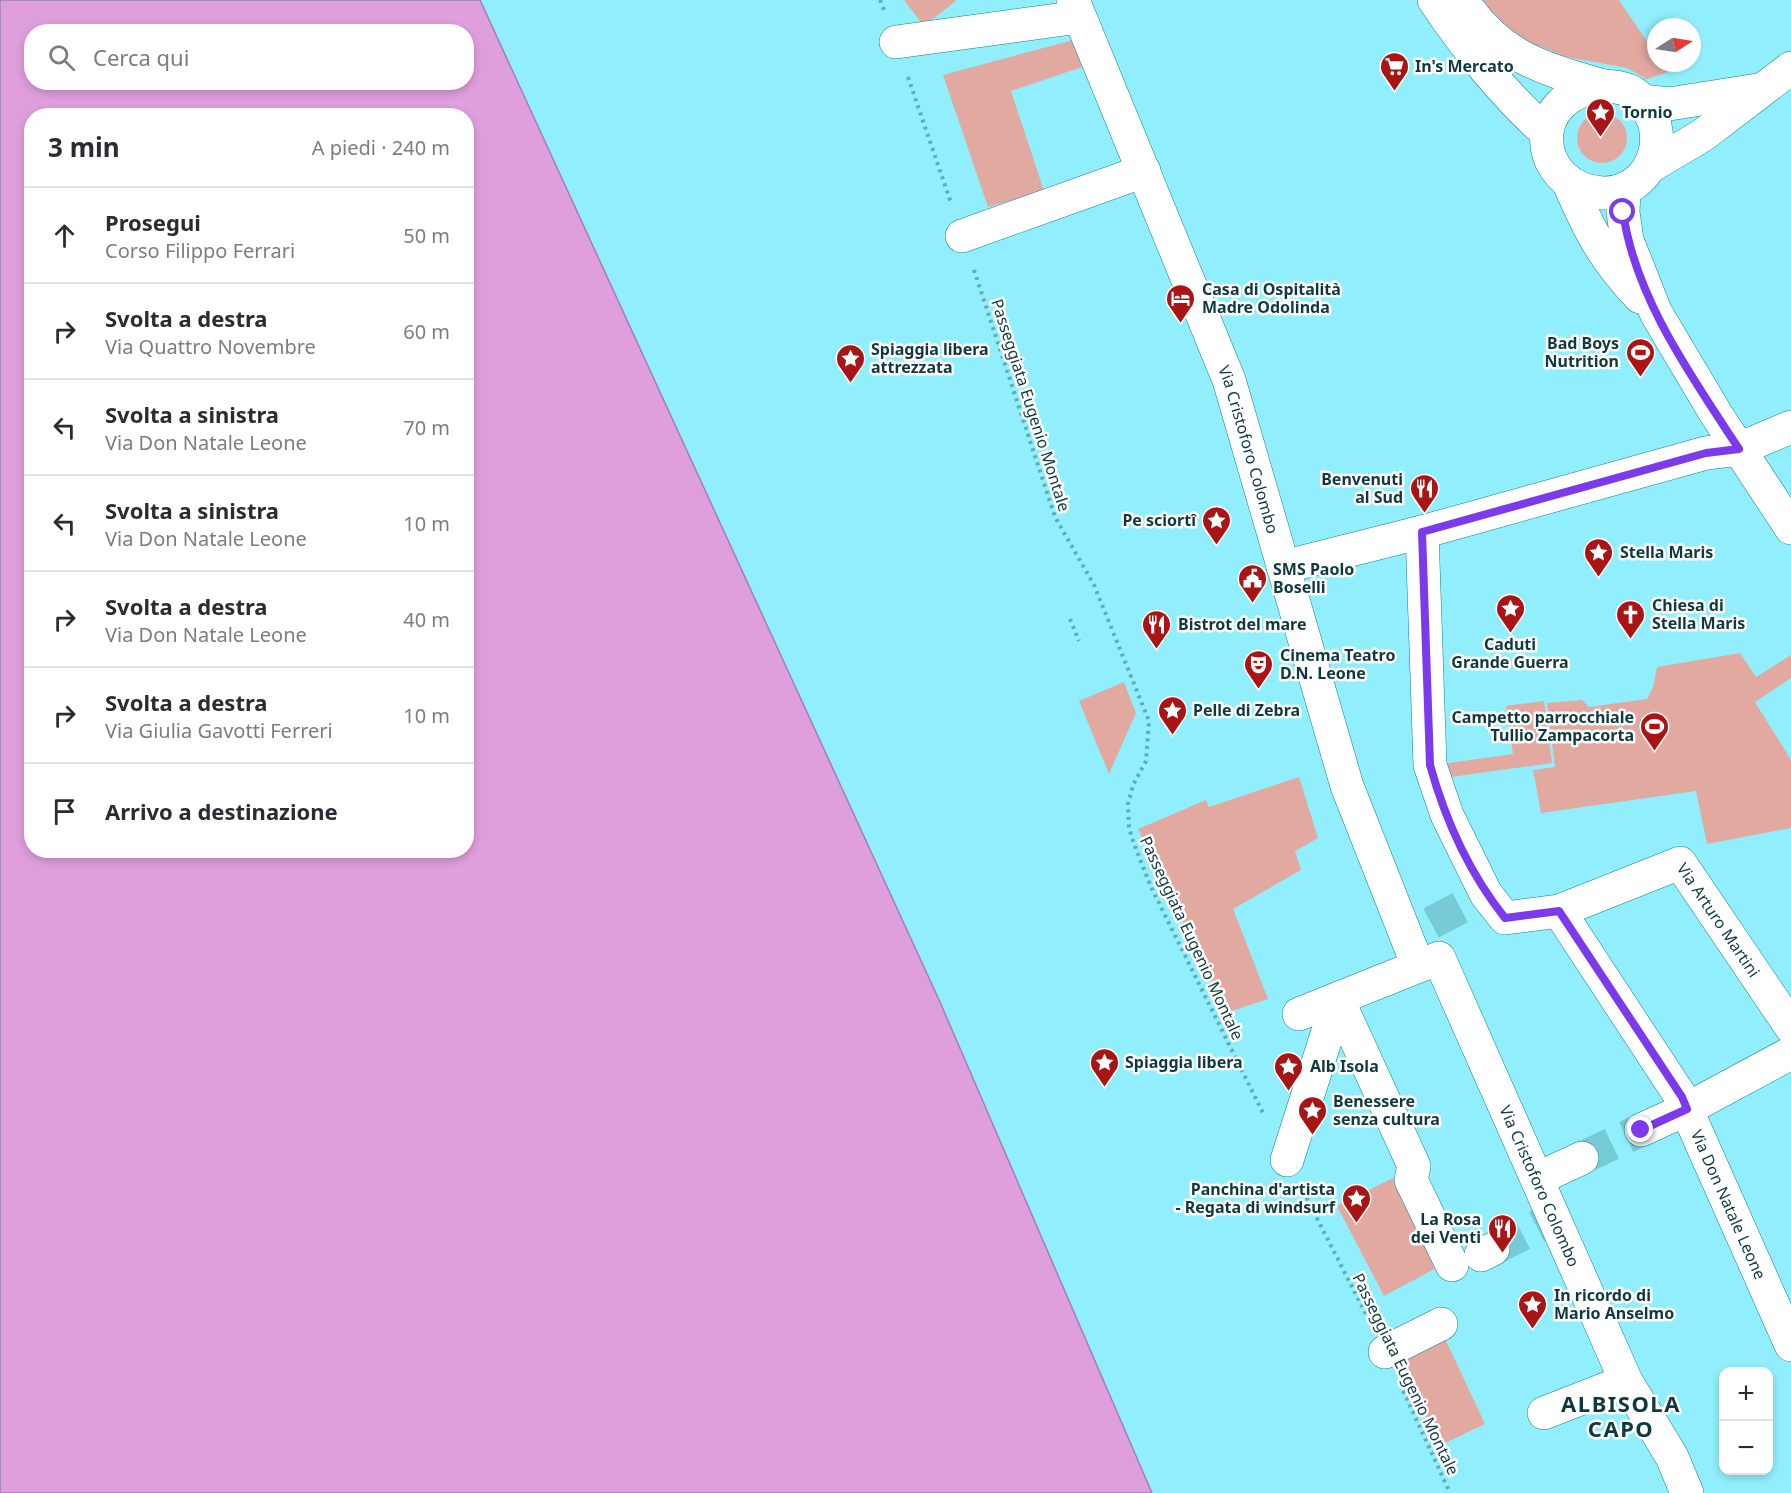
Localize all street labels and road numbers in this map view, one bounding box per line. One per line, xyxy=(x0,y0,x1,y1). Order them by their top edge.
street label: Passeggiata Eugenio Montale xyxy=(986,296,1076,514)
street label: Via Cristoforo Colombo xyxy=(1213,362,1284,536)
street label: Passeggiata Eugenio Montale xyxy=(1135,833,1249,1043)
street label: Via Arturo Martini xyxy=(1672,858,1765,981)
street label: Via Cristoforo Colombo xyxy=(1494,1102,1585,1270)
street label: Via Don Natale Leone xyxy=(1686,1126,1771,1283)
street label: Passeggiata Eugenio Montale xyxy=(1347,1269,1465,1479)

